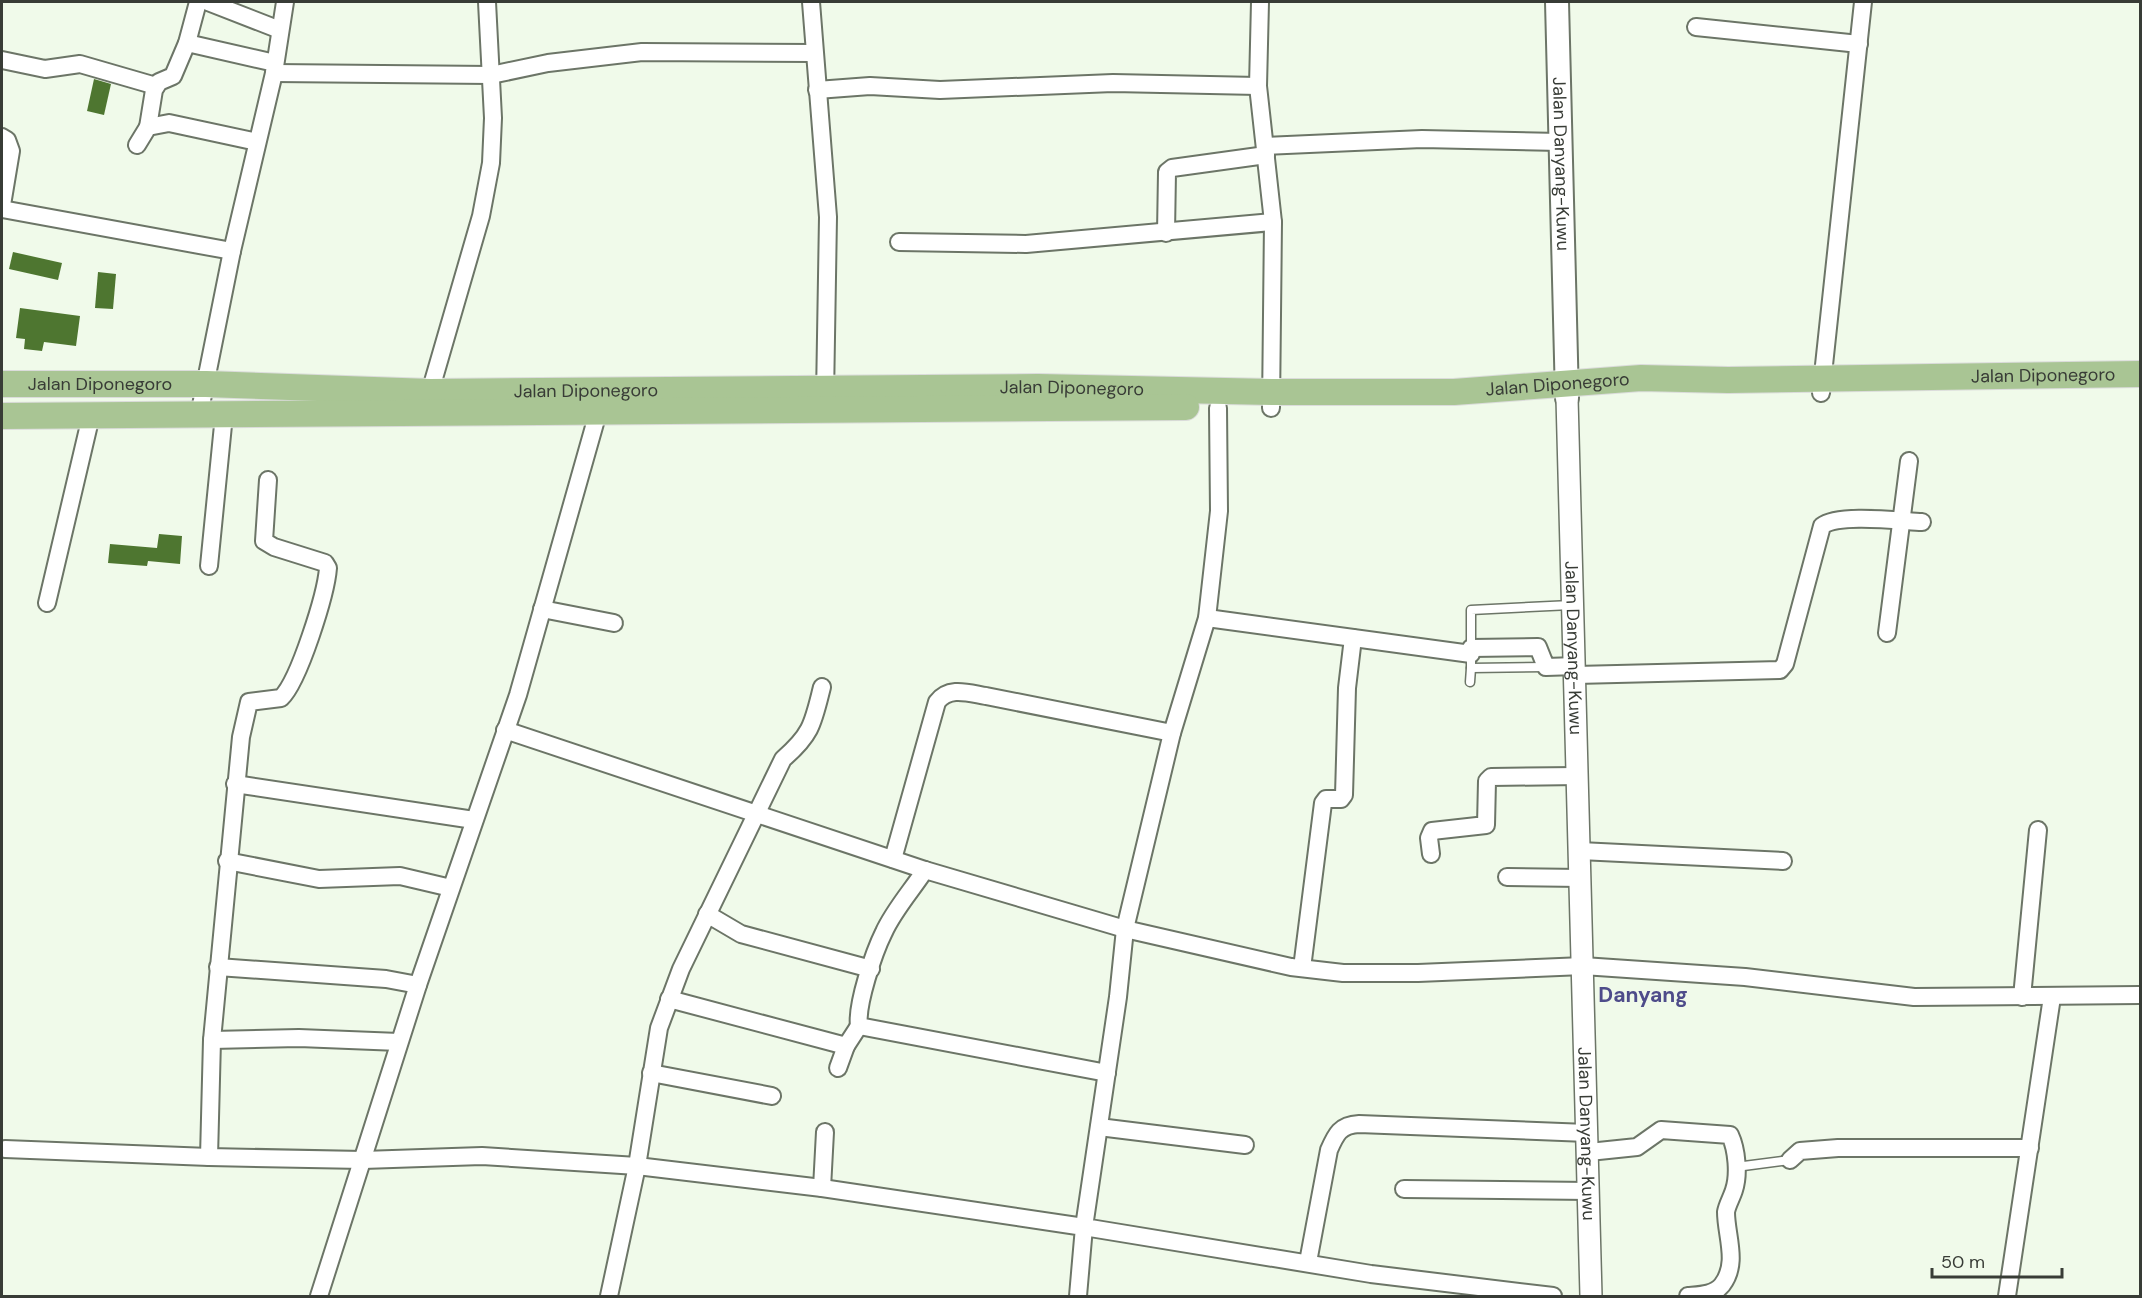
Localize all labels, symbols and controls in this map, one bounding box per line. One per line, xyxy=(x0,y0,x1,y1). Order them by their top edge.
street label: Jalan Danyang-Kuwu xyxy=(1547,77,1575,251)
street label: Jalan Diponegoro xyxy=(1971,362,2116,388)
street label: Jalan Diponegoro xyxy=(1485,367,1630,402)
street label: Jalan Diponegoro xyxy=(28,372,172,396)
street label: Jalan Diponegoro xyxy=(1000,375,1144,401)
street label: Jalan Diponegoro xyxy=(514,378,658,403)
street label: Jalan Danyang-Kuwu xyxy=(1559,561,1588,735)
district label: Danyang xyxy=(1598,981,1688,1009)
street label: Jalan Danyang-Kuwu xyxy=(1572,1046,1601,1221)
scale bar xyxy=(1932,1241,2062,1279)
text: 50 m xyxy=(1941,1250,1985,1274)

